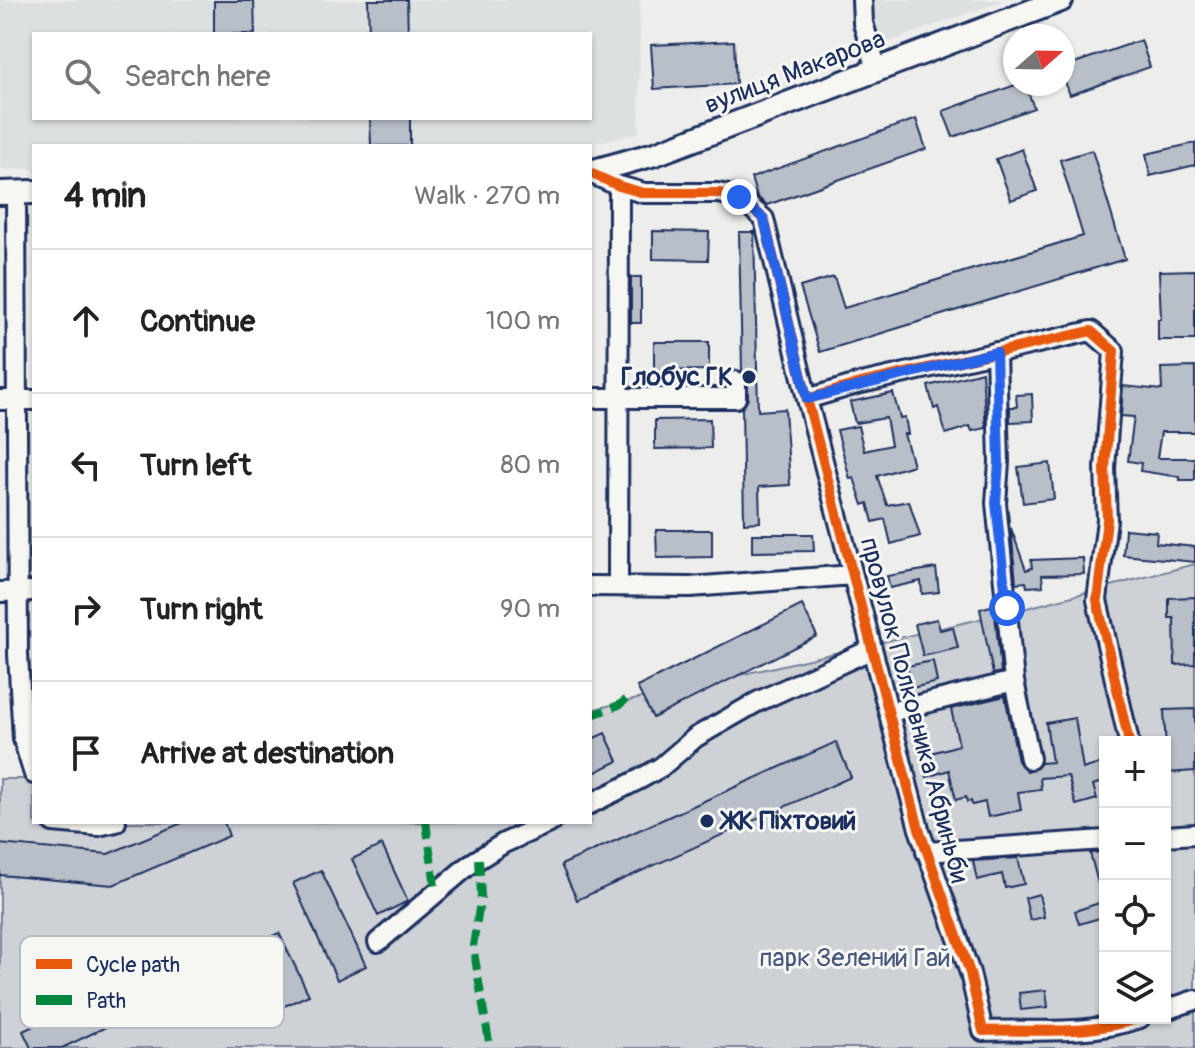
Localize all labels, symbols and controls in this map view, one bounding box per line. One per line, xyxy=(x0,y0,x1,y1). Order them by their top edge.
street label: вулиця Макарова xyxy=(700,23,890,121)
north arrow xyxy=(1003,24,1075,96)
search box xyxy=(32,32,592,120)
icon: search xyxy=(60,54,104,98)
text: Search here xyxy=(124,58,271,95)
text: 4 min xyxy=(64,175,146,218)
route end xyxy=(721,179,757,215)
text: Walk · 270 m xyxy=(414,180,560,212)
icon: ahead xyxy=(64,299,108,343)
text: Continue xyxy=(140,303,255,340)
text: 100 m xyxy=(486,305,560,337)
place label: Глобус ГК xyxy=(621,361,733,393)
marker: Глобус ГК xyxy=(740,368,758,386)
icon: left xyxy=(64,443,108,487)
text: Turn left xyxy=(140,447,251,484)
text: 80 m xyxy=(500,449,560,481)
street label: провулок Полковника Абриньби xyxy=(852,534,976,887)
icon: right xyxy=(64,587,108,631)
route start xyxy=(989,590,1025,626)
text: Turn right xyxy=(140,591,263,628)
text: 90 m xyxy=(500,593,560,625)
icon: arrive xyxy=(64,731,108,775)
text: Arrive at destination xyxy=(140,735,394,772)
map controls xyxy=(1099,736,1171,1024)
button: + xyxy=(1099,736,1171,808)
place label: ЖК Піхтовий xyxy=(719,805,856,837)
button: − xyxy=(1099,808,1171,880)
marker: ЖК Піхтовий xyxy=(698,812,716,830)
button: locate xyxy=(1099,880,1171,952)
legend xyxy=(20,936,284,1028)
park label: парк Зелений Гай xyxy=(759,942,951,974)
text: Cycle path xyxy=(86,951,180,979)
button: layers xyxy=(1099,952,1171,1024)
text: Path xyxy=(86,987,126,1015)

